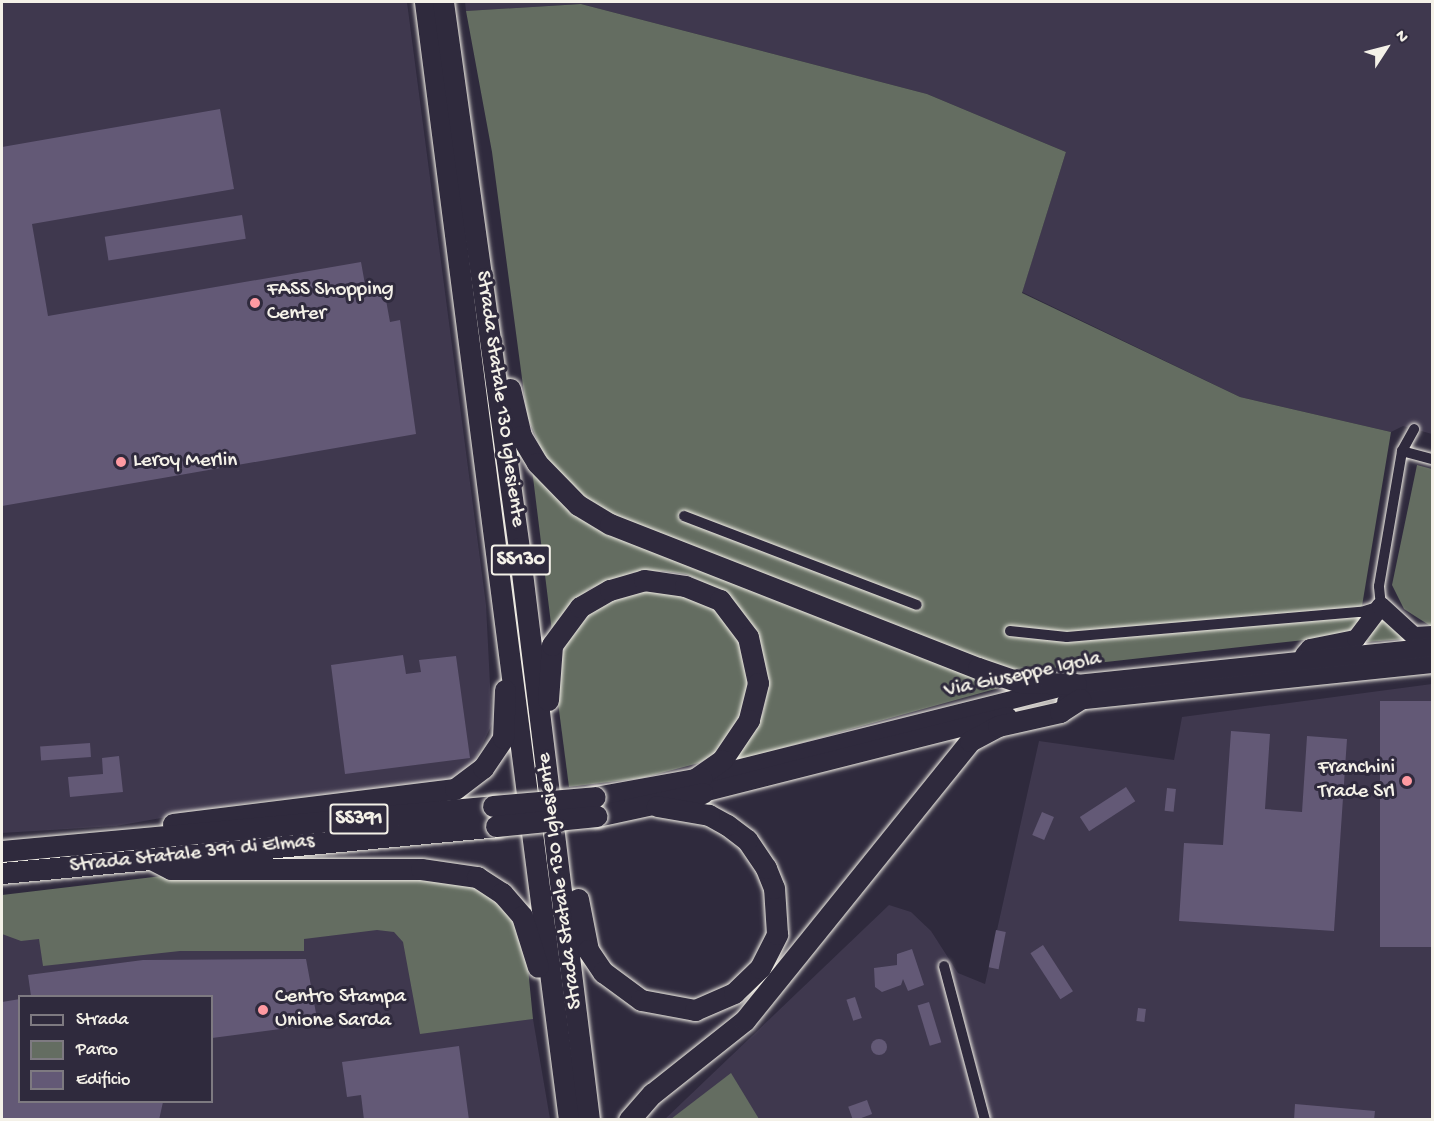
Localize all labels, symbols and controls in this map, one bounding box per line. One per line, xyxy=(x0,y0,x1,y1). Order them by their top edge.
north arrow xyxy=(1356,18,1416,78)
text: N xyxy=(1390,27,1412,47)
street label: Strada Statale 130 Iglesiente xyxy=(469,269,529,529)
place label: FASS Shopping Center xyxy=(267,278,394,328)
marker: FASS Shopping Center xyxy=(248,296,262,310)
place label: Leroy Merlin xyxy=(133,449,237,475)
marker: Leroy Merlin xyxy=(114,455,128,469)
road number: SS130 xyxy=(490,543,552,577)
street label: Via Giuseppe Igola xyxy=(942,647,1104,705)
street label: Strada Statale 130 Iglesiente xyxy=(533,751,589,1011)
place label: Franchini Trade Srl xyxy=(1318,756,1395,806)
marker: Franchini Trade Srl xyxy=(1400,774,1414,788)
road number: SS391 xyxy=(329,802,389,836)
street label: Strada Statale 391 di Elmas xyxy=(69,830,315,880)
place label: Centro Stampa Unione Sarda xyxy=(275,985,406,1035)
legend xyxy=(18,995,213,1103)
marker: Centro Stampa Unione Sarda xyxy=(256,1003,270,1017)
text: Strada xyxy=(76,1010,129,1031)
text: Parco xyxy=(76,1040,118,1061)
text: Edificio xyxy=(76,1070,130,1091)

